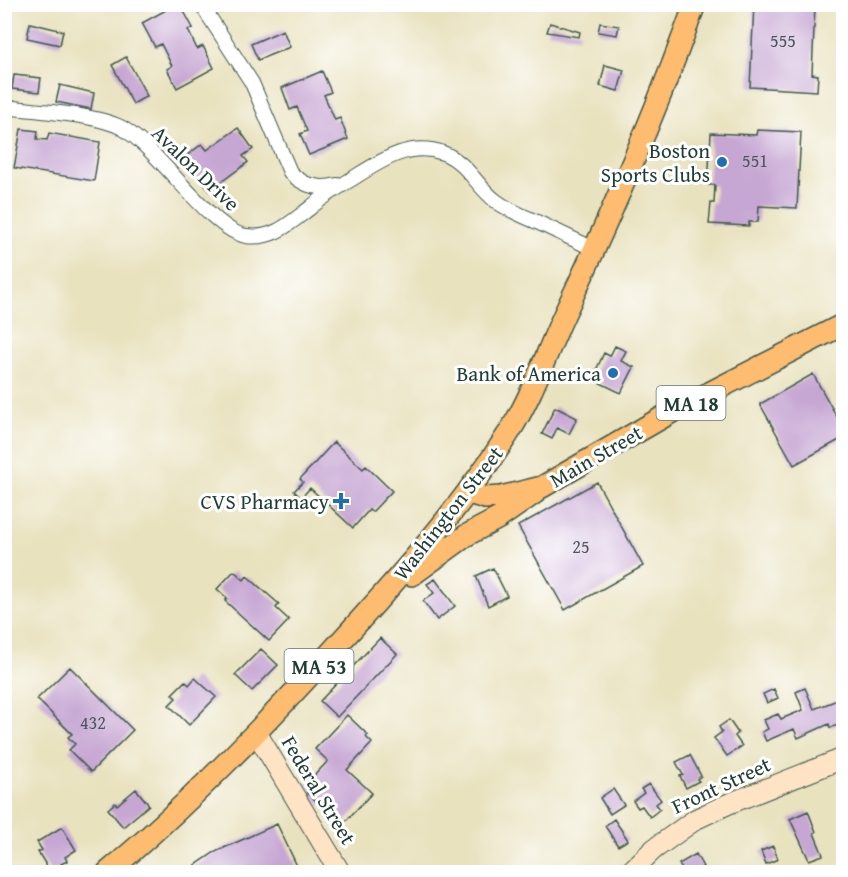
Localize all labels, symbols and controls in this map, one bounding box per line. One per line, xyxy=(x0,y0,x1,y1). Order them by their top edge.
house number: 555 xyxy=(770,27,796,54)
street label: Avalon Drive xyxy=(145,118,247,218)
place label: Boston Sports Clubs xyxy=(601,135,710,190)
house number: 551 xyxy=(742,147,768,174)
marker: Boston Sports Clubs xyxy=(715,155,729,169)
place label: Bank of America xyxy=(456,358,601,389)
marker: Bank of America xyxy=(606,366,620,380)
road number: MA 18 xyxy=(656,386,726,420)
street label: Main Street xyxy=(544,417,649,495)
street label: Washington Street xyxy=(386,439,511,587)
place label: CVS Pharmacy xyxy=(200,486,330,517)
marker: CVS Pharmacy xyxy=(334,494,348,508)
house number: 25 xyxy=(572,533,590,560)
road number: MA 53 xyxy=(284,649,354,683)
house number: 432 xyxy=(80,709,106,736)
street label: Federal Street xyxy=(274,730,364,851)
street label: Front Street xyxy=(666,748,776,822)

